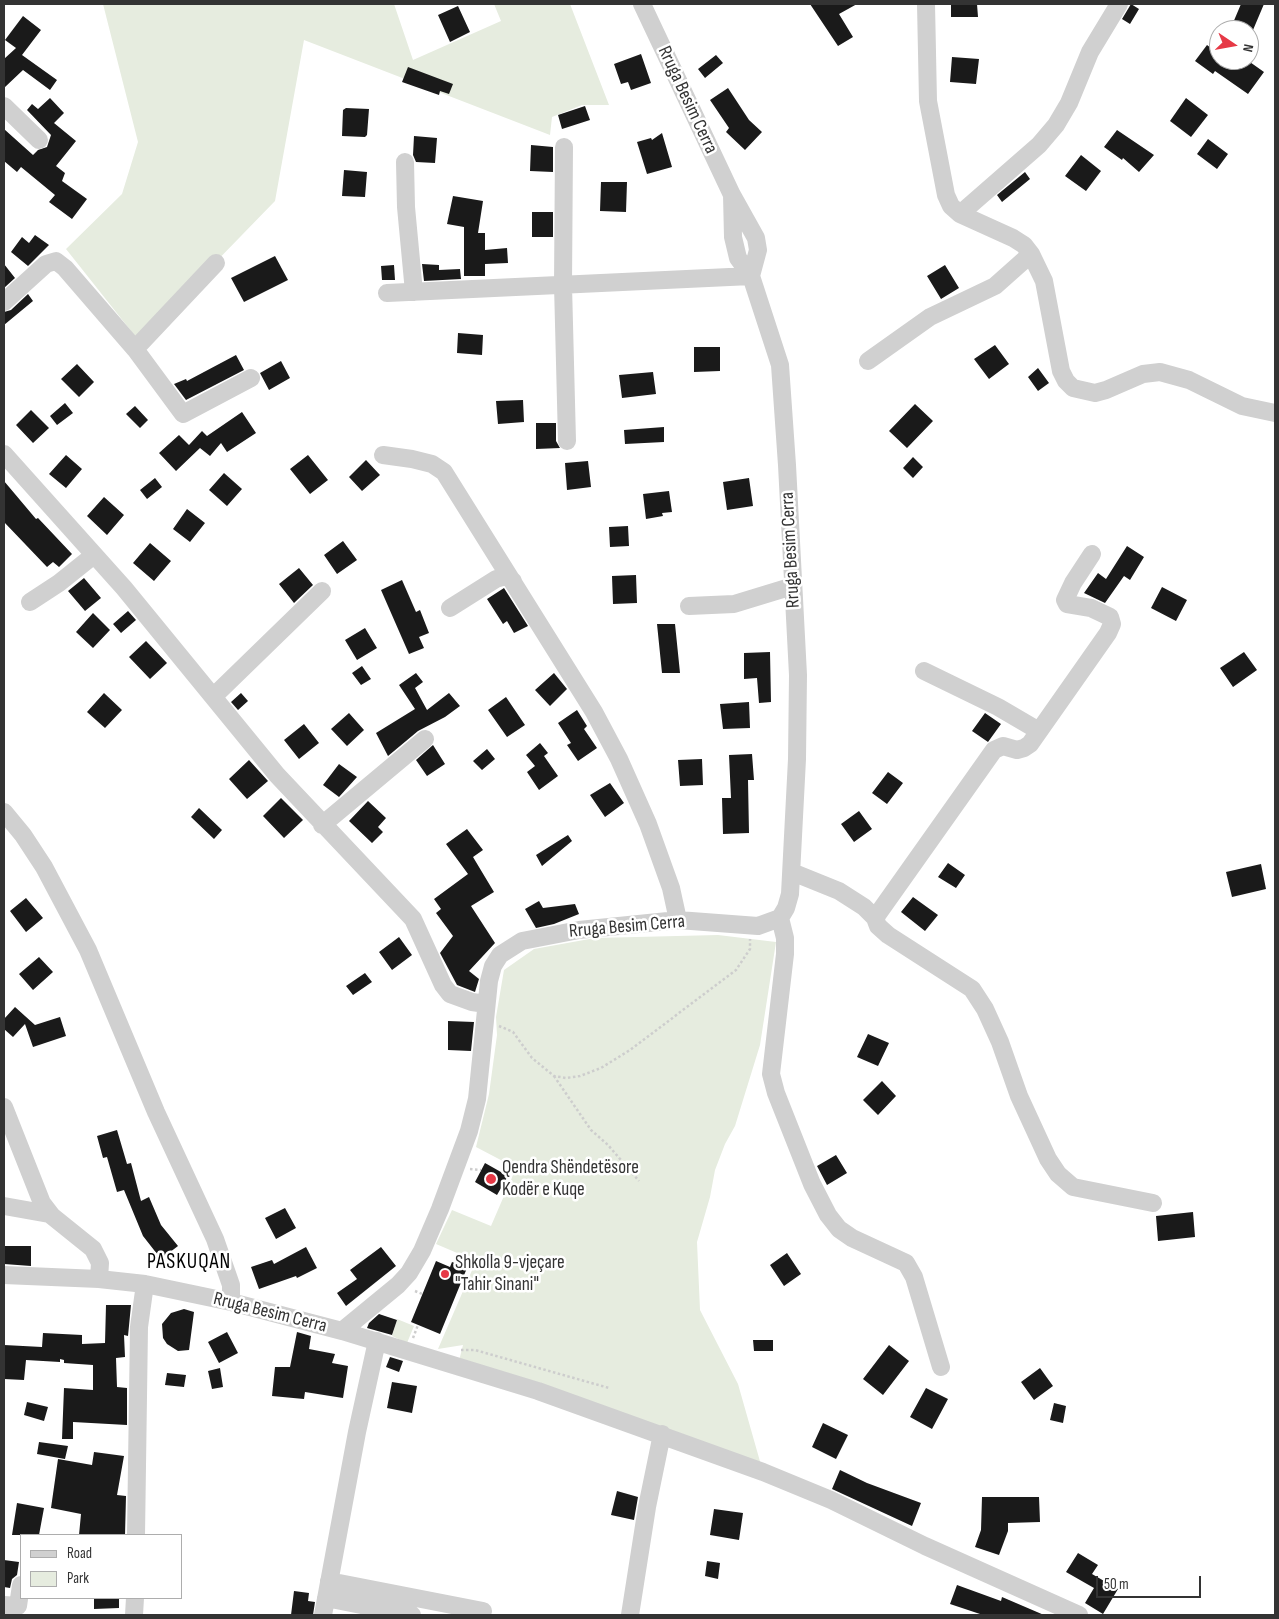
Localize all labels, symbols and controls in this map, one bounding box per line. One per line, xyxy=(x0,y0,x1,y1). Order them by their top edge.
north arrow xyxy=(1209,20,1259,70)
street label: Rruga Besim Cerra xyxy=(652,43,722,157)
text: N xyxy=(1239,43,1257,53)
street label: Rruga Besim Cerra xyxy=(777,491,805,609)
street label: Rruga Besim Cerra xyxy=(568,911,686,943)
place label: Qendra Shëndetësore Kodër e Kuqe xyxy=(502,1157,639,1201)
marker: Qendra Shëndetësore Kodër e Kuqe xyxy=(484,1172,498,1186)
district label: PASKUQAN xyxy=(146,1250,232,1276)
place label: Shkolla 9-vjeçare "Tahir Sinani" xyxy=(455,1252,565,1296)
marker: Shkolla 9-vjeçare "Tahir Sinani" xyxy=(439,1268,451,1280)
street label: Rruga Besim Cerra xyxy=(211,1288,329,1338)
legend xyxy=(20,1534,182,1599)
text: Road xyxy=(67,1544,92,1563)
scale bar xyxy=(1099,1566,1204,1598)
text: Park xyxy=(67,1569,89,1588)
text: 50 m xyxy=(1104,1575,1129,1594)

